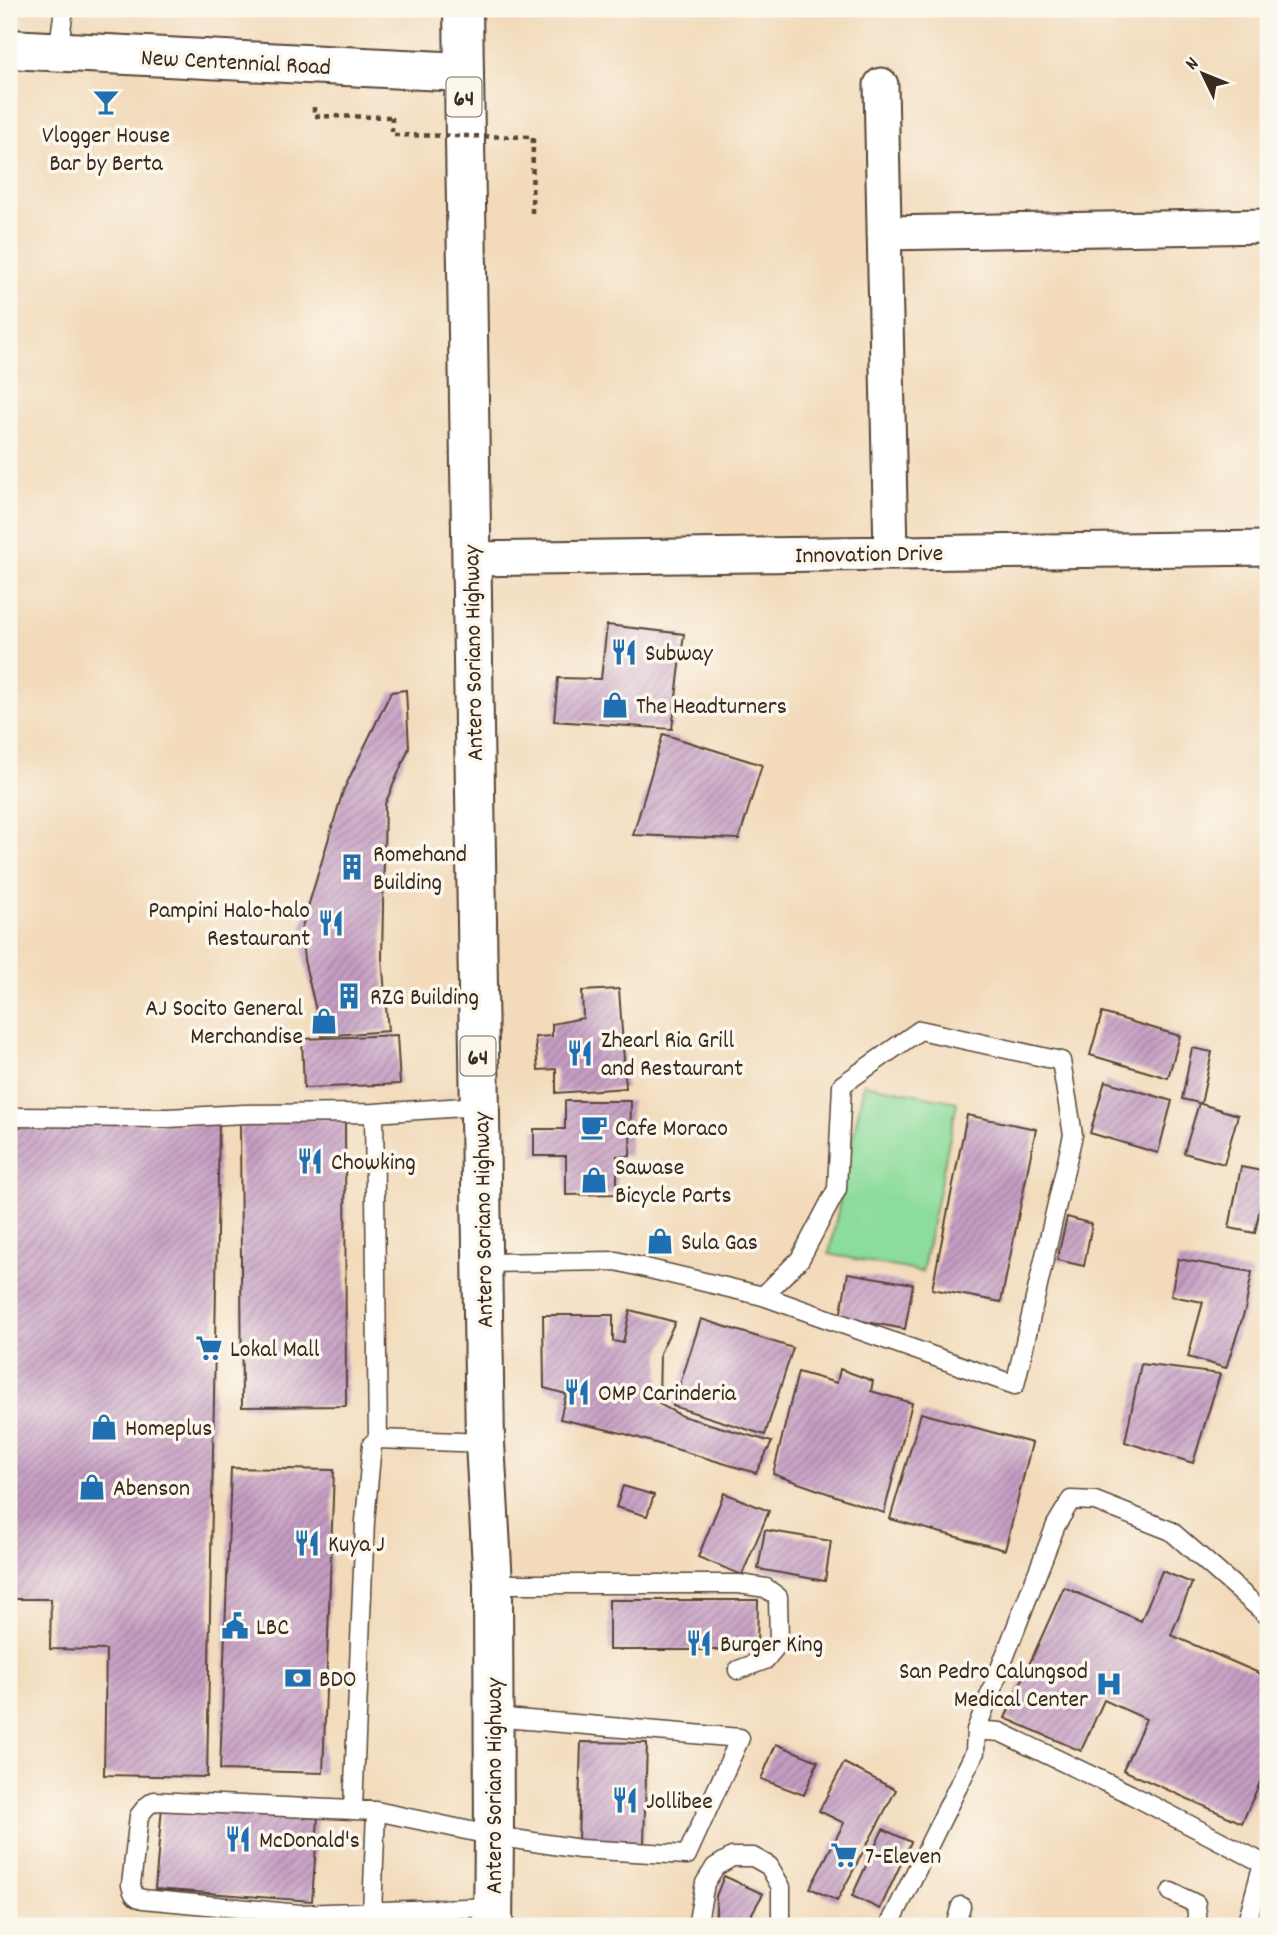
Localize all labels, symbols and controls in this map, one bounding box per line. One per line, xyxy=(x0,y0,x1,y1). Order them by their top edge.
north arrow xyxy=(1168,38,1238,108)
street label: New Centennial Road xyxy=(140,42,332,86)
text: N xyxy=(1180,52,1206,77)
road number: 64 xyxy=(447,78,482,116)
bar icon: Vlogger House Bar by Berta xyxy=(91,87,121,117)
place label: Vlogger House Bar by Berta xyxy=(42,120,170,182)
street label: Innovation Drive xyxy=(795,538,944,574)
street label: Antero Soriano Highway xyxy=(456,543,494,761)
restaurant icon: Subway xyxy=(609,637,639,667)
place label: Subway xyxy=(645,638,714,672)
shop icon: The Headturners xyxy=(600,690,630,720)
place label: The Headturners xyxy=(636,691,787,725)
place label: Romehand Building xyxy=(373,839,467,901)
building icon: Romehand Building xyxy=(337,852,367,882)
place label: Pampini Halo-halo Restaurant xyxy=(148,895,310,957)
restaurant icon: Pampini Halo-halo Restaurant xyxy=(316,908,346,938)
building icon: RZG Building xyxy=(334,981,364,1011)
place label: RZG Building xyxy=(370,982,479,1016)
place label: AJ Socito General Merchandise xyxy=(145,993,303,1055)
shop icon: AJ Socito General Merchandise xyxy=(309,1006,339,1036)
place label: Zhearl Ria Grill and Restaurant xyxy=(601,1025,743,1087)
road number: 64 xyxy=(461,1036,496,1076)
restaurant icon: Zhearl Ria Grill and Restaurant xyxy=(565,1038,595,1068)
street label: Antero Soriano Highway xyxy=(466,1110,504,1328)
cafe icon: Cafe Moraco xyxy=(579,1112,609,1142)
place label: Cafe Moraco xyxy=(615,1113,728,1147)
restaurant icon: Chowking xyxy=(295,1146,325,1176)
place label: Chowking xyxy=(331,1147,416,1181)
place label: Sawase Bicycle Parts xyxy=(615,1152,732,1214)
shop icon: Sawase Bicycle Parts xyxy=(579,1165,609,1195)
shop icon: Sula Gas xyxy=(645,1226,675,1256)
place label: Sula Gas xyxy=(681,1227,758,1261)
supermarket icon: Lokal Mall xyxy=(194,1333,224,1363)
place label: Lokal Mall xyxy=(230,1334,320,1368)
restaurant icon: OMP Carinderia xyxy=(562,1377,592,1407)
place label: OMP Carinderia xyxy=(598,1378,737,1412)
shop icon: Homeplus xyxy=(89,1412,119,1442)
place label: Homeplus xyxy=(125,1413,212,1447)
shop icon: Abenson xyxy=(77,1472,107,1502)
place label: Abenson xyxy=(113,1473,190,1507)
restaurant icon: Kuya J xyxy=(292,1528,322,1558)
place label: Kuya J xyxy=(328,1529,385,1563)
public building icon: LBC xyxy=(220,1611,250,1641)
place label: LBC xyxy=(256,1612,289,1646)
restaurant icon: Burger King xyxy=(684,1628,714,1658)
place label: Burger King xyxy=(720,1629,823,1663)
place label: San Pedro Calungsod Medical Center xyxy=(899,1656,1088,1718)
bank icon: BDO xyxy=(283,1663,313,1693)
place label: BDO xyxy=(319,1664,357,1698)
hospital icon: San Pedro Calungsod Medical Center xyxy=(1094,1669,1124,1699)
street label: Antero Soriano Highway xyxy=(479,1677,513,1894)
restaurant icon: Jollibee xyxy=(610,1785,640,1815)
place label: Jollibee xyxy=(646,1786,713,1820)
restaurant icon: McDonald's xyxy=(223,1824,253,1854)
place label: McDonald's xyxy=(259,1825,360,1859)
supermarket icon: 7-Eleven xyxy=(829,1840,859,1870)
place label: 7-Eleven xyxy=(865,1841,941,1875)

